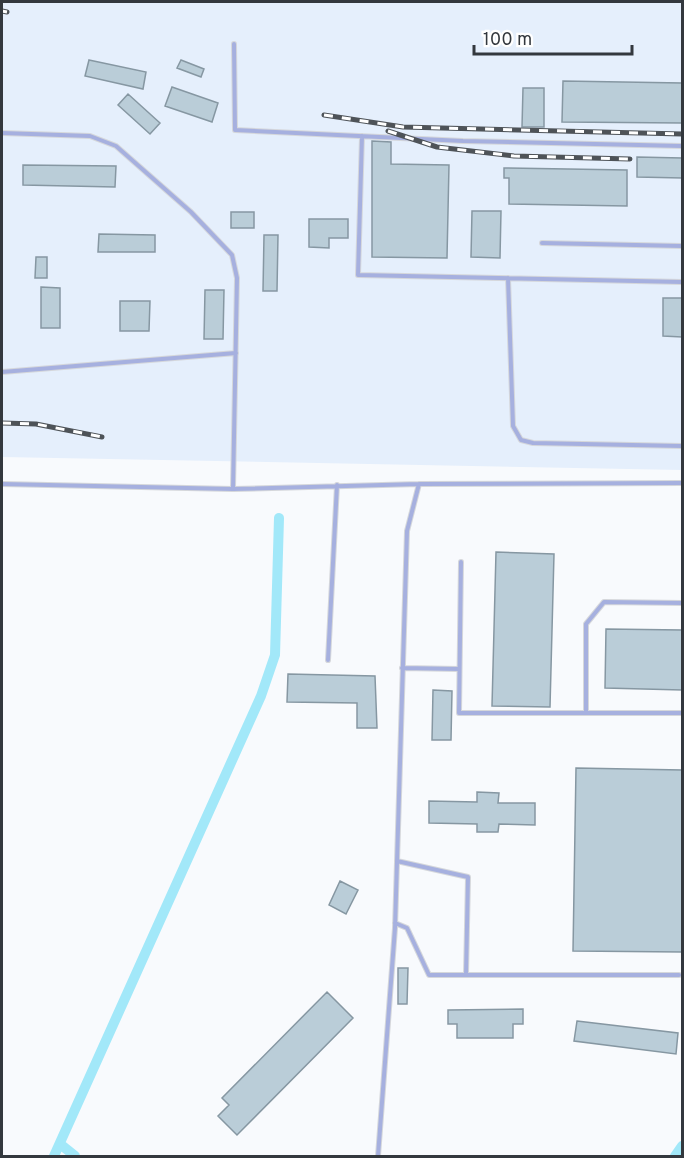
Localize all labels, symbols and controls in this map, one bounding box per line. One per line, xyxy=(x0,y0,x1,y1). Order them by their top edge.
scale bar xyxy=(474,18,632,56)
text: 100 m xyxy=(483,29,532,52)

